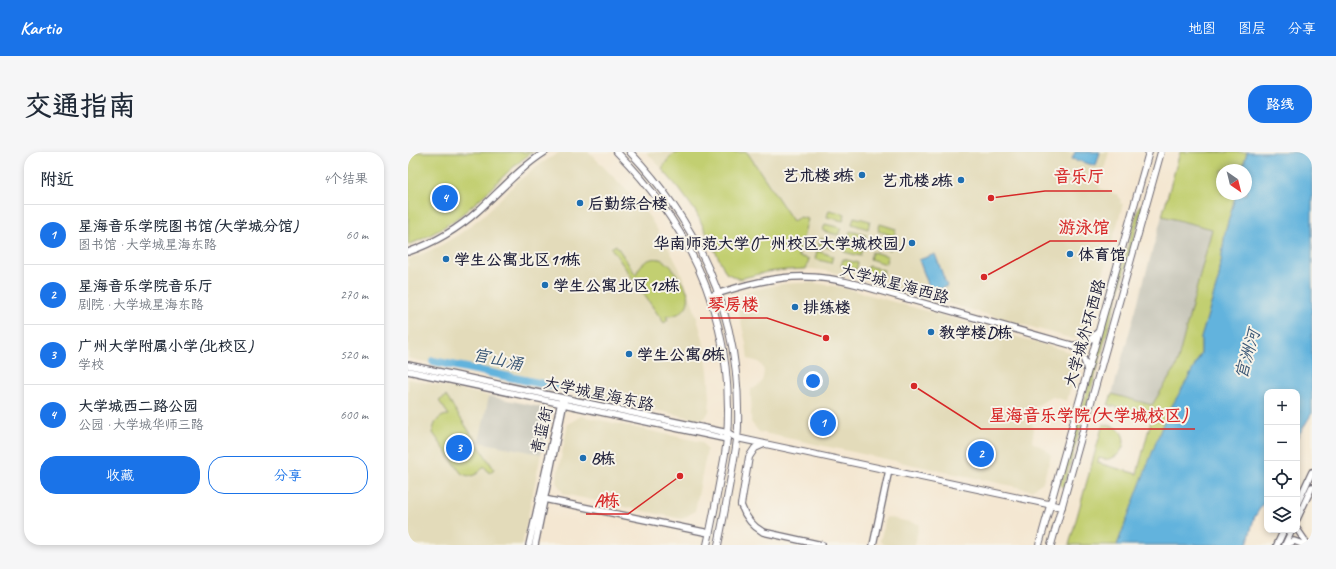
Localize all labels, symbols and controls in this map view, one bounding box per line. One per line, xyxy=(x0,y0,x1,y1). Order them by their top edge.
text: Kartio xyxy=(20,16,61,40)
text: 地图 xyxy=(1188,20,1216,37)
text: 图层 xyxy=(1238,20,1266,37)
text: 分享 xyxy=(1288,20,1316,37)
button: 路线 xyxy=(1248,85,1312,123)
text: 交通指南 xyxy=(24,88,136,123)
callout: 音乐厅 xyxy=(1045,162,1112,191)
north arrow xyxy=(1216,164,1252,200)
place label: 艺术楼3栋 xyxy=(783,166,854,186)
text: 音乐厅 xyxy=(1054,166,1105,187)
text: 附近 xyxy=(40,169,74,190)
marker: 艺术楼3栋 xyxy=(857,170,867,180)
text: 4个结果 xyxy=(323,171,368,187)
place label: 艺术楼2栋 xyxy=(882,171,953,191)
marker: 艺术楼2栋 xyxy=(956,175,966,185)
pin: 4 xyxy=(432,183,458,213)
place label: 后勤综合楼 xyxy=(588,194,668,214)
marker: 后勤综合楼 xyxy=(575,198,585,208)
callout: 游泳馆 xyxy=(1050,212,1117,241)
text: 星海音乐学院图书馆(大学城分馆) xyxy=(78,217,298,236)
text: 游泳馆 xyxy=(1059,217,1110,238)
text: 1 xyxy=(50,227,56,243)
text: 60 m xyxy=(346,227,368,243)
place label: 华南师范大学(广州校区大学城校园) xyxy=(653,234,906,254)
text: 图书馆 · 大学城星海东路 xyxy=(78,237,217,253)
marker: 华南师范大学(广州校区大学城校园) xyxy=(907,238,917,248)
place label: 体育馆 xyxy=(1078,245,1126,265)
marker: 体育馆 xyxy=(1065,249,1075,259)
place label: 学生公寓北区11栋 xyxy=(454,250,580,270)
marker: 学生公寓北区11栋 xyxy=(441,254,451,264)
street label: 大学城星海西路 xyxy=(838,260,951,308)
place label: 学生公寓北区12栋 xyxy=(553,276,679,296)
text: 星海音乐学院音乐厅 xyxy=(78,277,213,296)
street label: 大学城外环西路 xyxy=(1060,277,1110,390)
marker: 学生公寓北区12栋 xyxy=(540,280,550,290)
text: 2 xyxy=(50,287,56,303)
text: 270 m xyxy=(340,287,368,303)
callout: 琴房楼 xyxy=(700,289,767,318)
text: 琴房楼 xyxy=(708,294,759,315)
text: 剧院 · 大学城星海东路 xyxy=(78,297,204,313)
place label: 排练楼 xyxy=(803,298,851,318)
marker: 排练楼 xyxy=(790,302,800,312)
place label: 教学楼D栋 xyxy=(939,323,1012,343)
water label: 官洲河 xyxy=(1230,324,1265,382)
marker: 教学楼D栋 xyxy=(926,327,936,337)
text: 广州大学附属小学(北校区) xyxy=(78,337,253,356)
water label: 官山涌 xyxy=(471,344,526,375)
place label: 学生公寓B栋 xyxy=(637,345,725,365)
text: 3 xyxy=(50,347,56,363)
text: 520 m xyxy=(340,347,368,363)
marker: 学生公寓B栋 xyxy=(624,349,634,359)
text: 学校 xyxy=(78,357,104,373)
your location xyxy=(803,371,823,391)
street label: 大学城星海东路 xyxy=(542,373,656,415)
map controls xyxy=(1264,389,1300,533)
button: + xyxy=(1264,389,1300,425)
text: 大学城西二路公园 xyxy=(78,397,198,416)
callout: 星海音乐学院(大学城校区) xyxy=(981,400,1195,429)
street label: 青蓝街 xyxy=(527,405,557,456)
text: 星海音乐学院(大学城校区) xyxy=(989,405,1188,426)
text: 4 xyxy=(50,407,56,423)
text: 600 m xyxy=(340,407,368,423)
pin: 1 xyxy=(810,408,836,438)
text: 公园 · 大学城华师三路 xyxy=(78,417,204,433)
button: − xyxy=(1264,425,1300,461)
pin: 3 xyxy=(446,433,472,463)
pin: 2 xyxy=(968,439,994,469)
place label: B栋 xyxy=(591,449,615,469)
marker: B栋 xyxy=(578,453,588,463)
button: 收藏 xyxy=(40,456,200,494)
button: 分享 xyxy=(208,456,368,494)
button: locate xyxy=(1264,461,1300,497)
callout: A栋 xyxy=(586,485,628,514)
text: A栋 xyxy=(594,490,620,511)
button: layers xyxy=(1264,497,1300,533)

